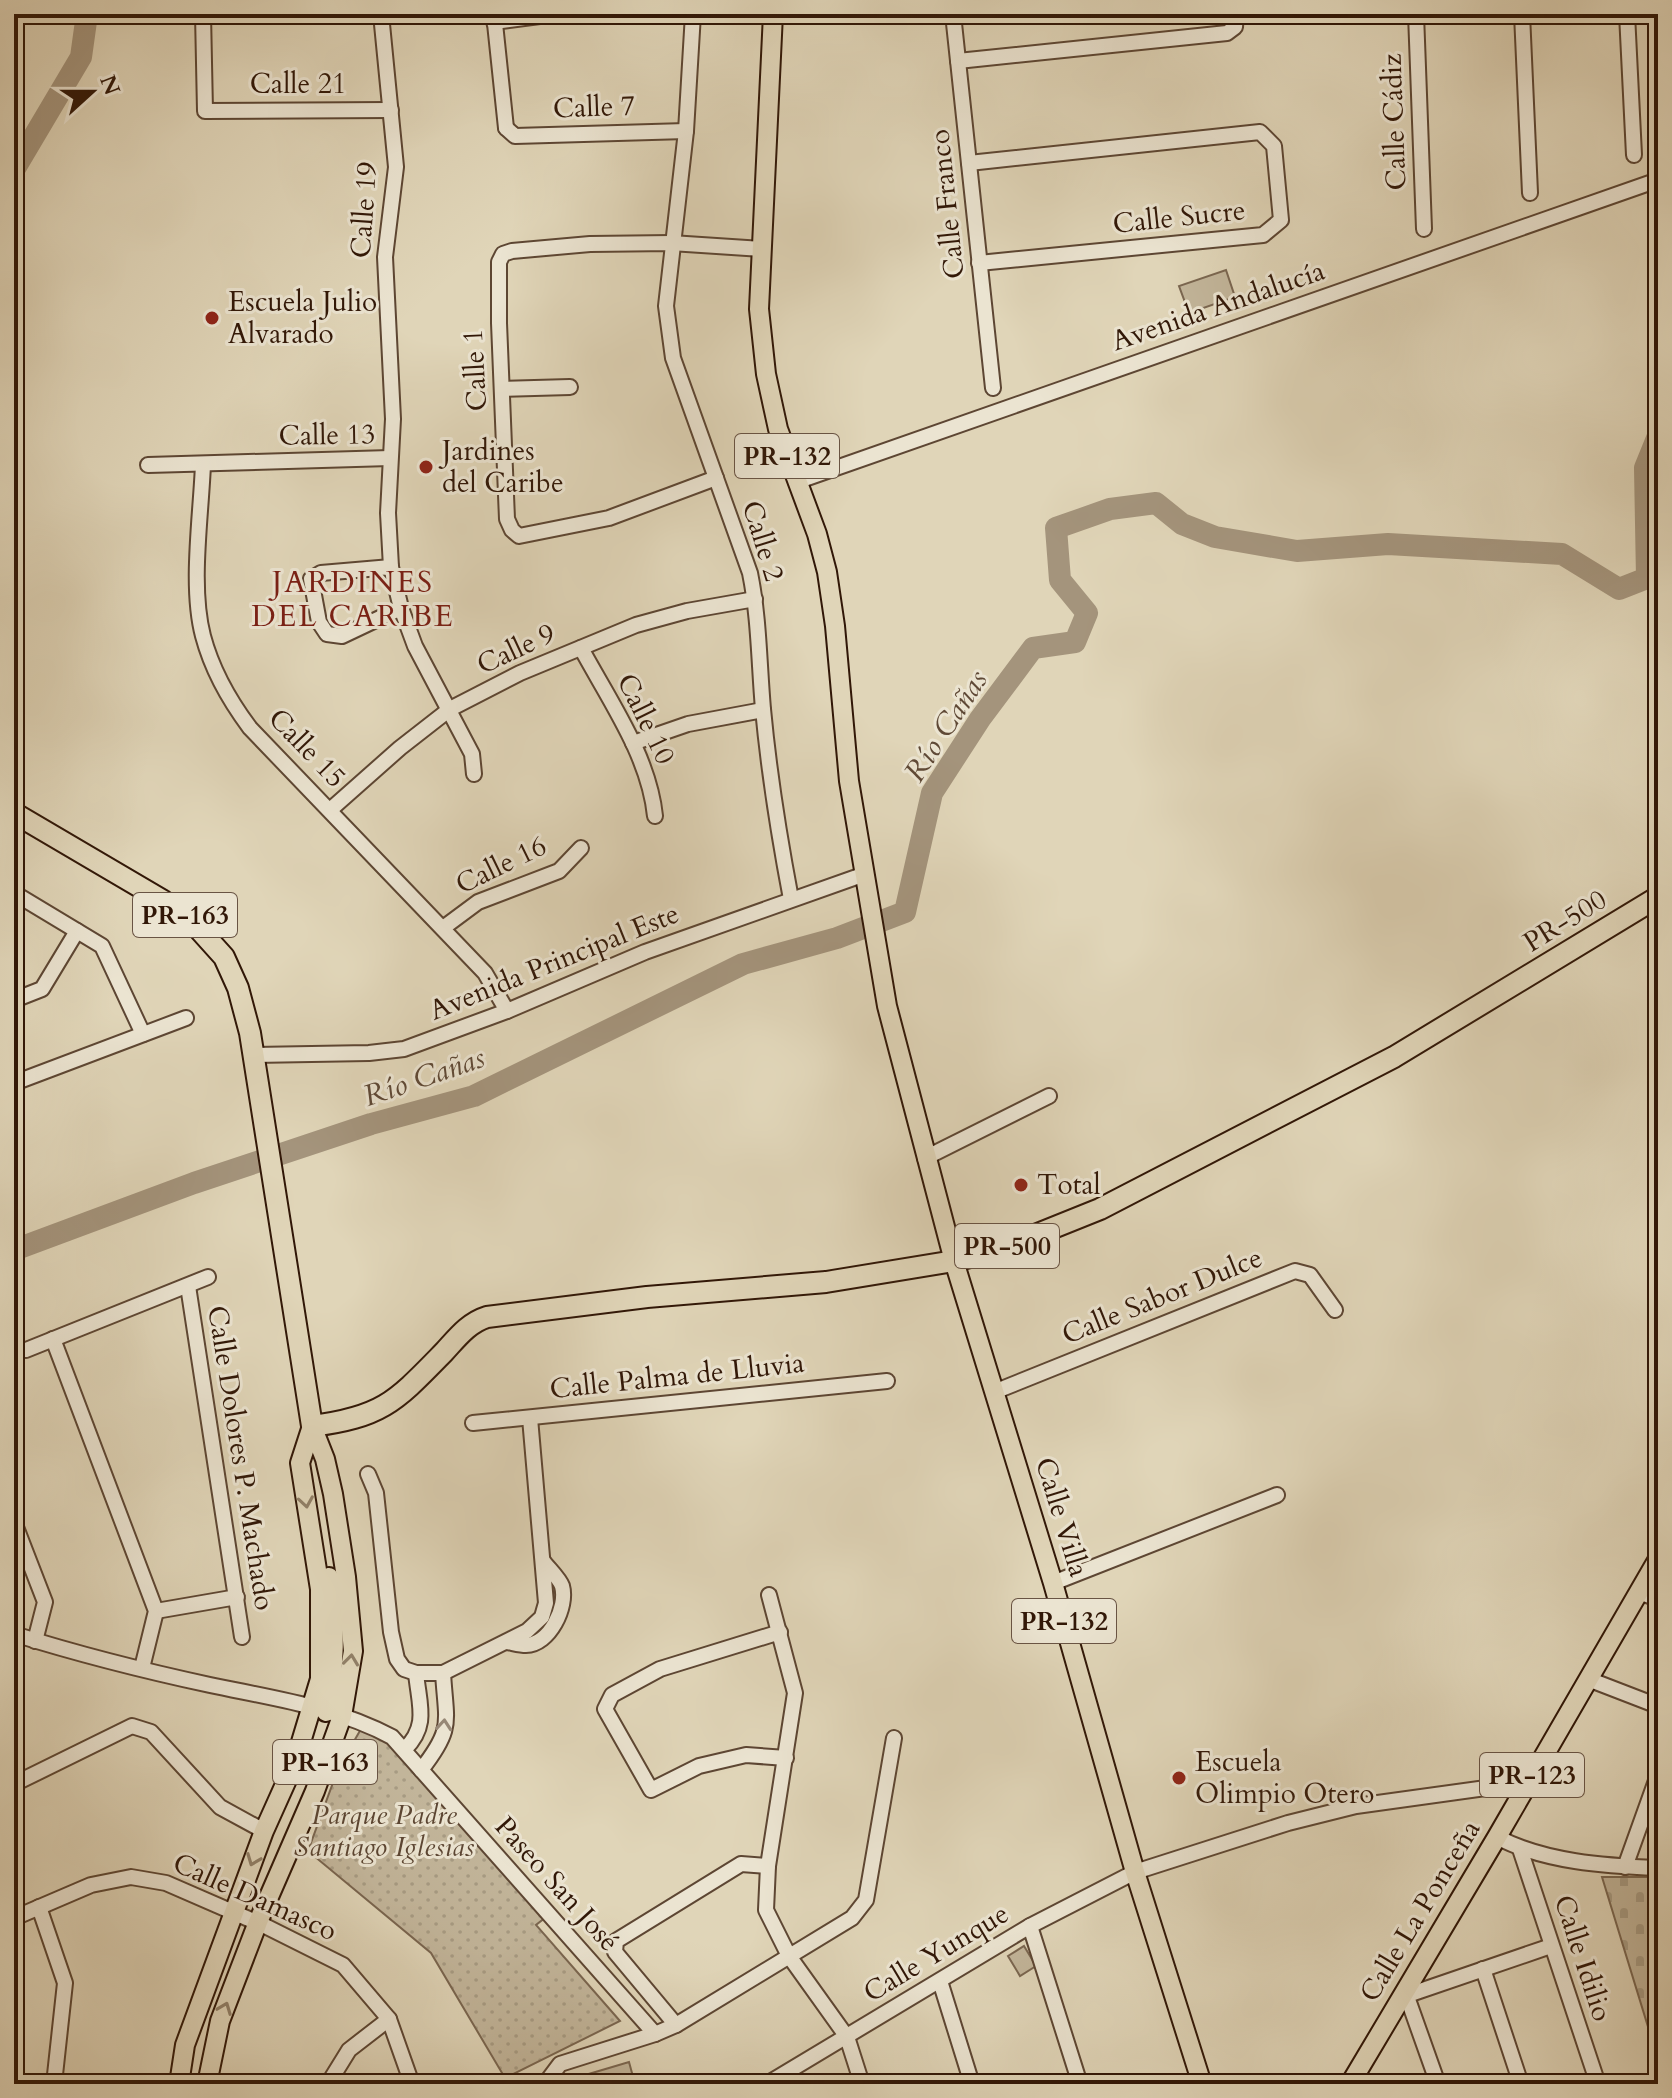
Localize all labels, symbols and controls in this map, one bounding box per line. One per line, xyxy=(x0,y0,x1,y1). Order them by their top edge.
north arrow xyxy=(52,52,132,132)
street label: Calle Cádiz xyxy=(1373,52,1415,191)
street label: Calle 21 xyxy=(250,65,346,103)
text: N xyxy=(92,71,127,99)
street label: Calle 7 xyxy=(552,87,636,127)
street label: Calle Franco xyxy=(920,127,974,281)
street label: Calle 19 xyxy=(342,160,386,260)
street label: Calle Sucre xyxy=(1111,191,1247,243)
street label: Avenida Andalucía xyxy=(1106,252,1330,360)
place label: Escuela Julio Alvarado xyxy=(228,283,377,353)
marker: Escuela Julio Alvarado xyxy=(203,309,221,327)
street label: Calle 1 xyxy=(454,328,496,412)
street label: Calle 13 xyxy=(278,415,376,455)
place label: Jardines del Caribe xyxy=(438,432,564,502)
road number: PR-132 xyxy=(735,434,839,478)
marker: Jardines del Caribe xyxy=(417,458,435,476)
street label: Calle 2 xyxy=(733,496,793,586)
district label: JARDINES DEL CARIBE xyxy=(251,562,455,637)
street label: Calle 9 xyxy=(471,614,561,684)
water label: Río Cañas xyxy=(895,662,997,790)
street label: Calle 10 xyxy=(608,667,684,771)
street label: Calle 15 xyxy=(260,700,354,796)
street label: Calle 16 xyxy=(449,827,553,903)
street label: PR-500 xyxy=(1516,881,1614,961)
road number: PR-163 xyxy=(133,893,237,937)
street label: Avenida Principal Este xyxy=(423,895,685,1029)
water label: Río Cañas xyxy=(358,1037,490,1117)
place label: Total xyxy=(1037,1166,1101,1204)
marker: Total xyxy=(1012,1176,1030,1194)
road number: PR-500 xyxy=(955,1224,1059,1268)
street label: Calle Sabor Dulce xyxy=(1056,1239,1268,1353)
street label: Calle Dolores P. Machado xyxy=(198,1303,284,1613)
street label: Calle Palma de Lluvia xyxy=(548,1344,806,1408)
street label: Calle Villa xyxy=(1026,1453,1098,1581)
one-way arrow xyxy=(297,1495,314,1509)
road number: PR-132 xyxy=(1012,1599,1116,1643)
one-way arrow xyxy=(342,1653,359,1666)
one-way arrow xyxy=(436,1718,453,1731)
road number: PR-163 xyxy=(273,1740,377,1784)
place label: Escuela Olimpio Otero xyxy=(1195,1743,1374,1813)
road number: PR-123 xyxy=(1480,1753,1584,1797)
marker: Escuela Olimpio Otero xyxy=(1170,1769,1188,1787)
park label: Parque Padre Santiago Iglesias xyxy=(294,1796,475,1866)
street label: Paseo San José xyxy=(486,1808,628,1960)
street label: Calle La Ponceña xyxy=(1351,1813,1489,2009)
street label: Calle Damasco xyxy=(167,1844,343,1950)
one-way arrow xyxy=(246,1852,263,1866)
street label: Calle Idilio xyxy=(1545,1890,1621,2026)
street label: Calle Yunque xyxy=(856,1895,1016,2011)
one-way arrow xyxy=(215,2002,232,2016)

